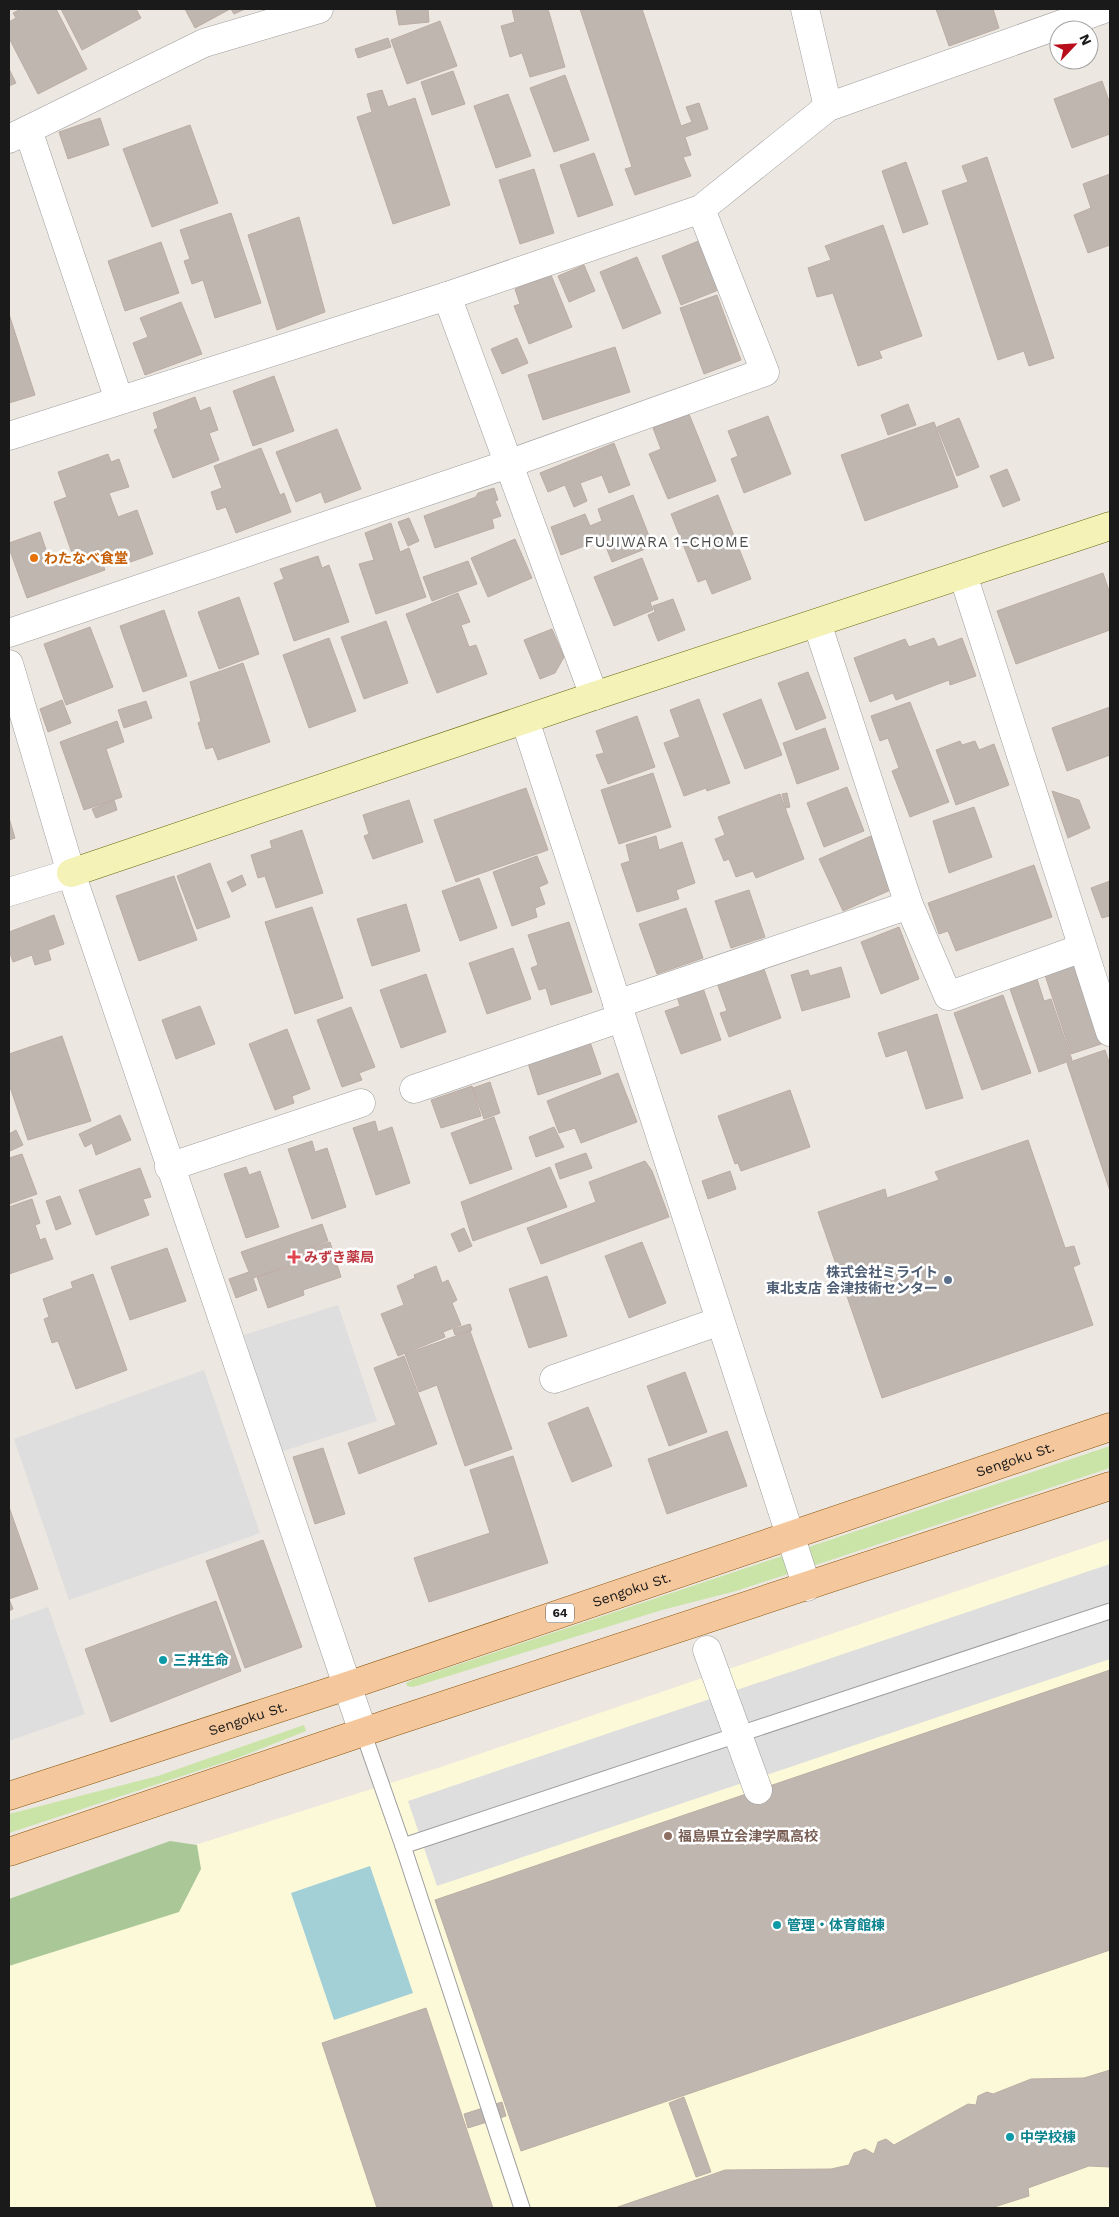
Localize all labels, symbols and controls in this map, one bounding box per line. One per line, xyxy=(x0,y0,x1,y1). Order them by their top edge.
north arrow xyxy=(1049,20,1099,70)
text: N xyxy=(1076,31,1095,48)
district label: FUJIWARA 1-CHOME xyxy=(585,533,749,551)
place label: わたなべ食堂 xyxy=(44,550,128,566)
marker: わたなべ食堂 xyxy=(28,552,40,564)
place label: みずき薬局 xyxy=(304,1249,374,1265)
marker: みずき薬局 xyxy=(288,1251,300,1263)
place label: 株式会社ミライト 東北支店 会津技術センター xyxy=(766,1264,938,1296)
marker: 株式会社ミライト 東北支店 会津技術センター xyxy=(942,1274,954,1286)
street label: Sengoku St. xyxy=(974,1439,1056,1480)
street label: Sengoku St. xyxy=(590,1569,673,1610)
road number: 64 xyxy=(546,1604,574,1622)
place label: 三井生命 xyxy=(173,1652,229,1668)
marker: 三井生命 xyxy=(157,1654,169,1666)
street label: Sengoku St. xyxy=(206,1698,289,1739)
place label: 福島県立会津学鳳高校 xyxy=(678,1828,818,1844)
marker: 福島県立会津学鳳高校 xyxy=(662,1830,674,1842)
place label: 管理・体育館棟 xyxy=(787,1917,885,1933)
marker: 管理・体育館棟 xyxy=(771,1919,783,1931)
place label: 中学校棟 xyxy=(1020,2129,1076,2145)
marker: 中学校棟 xyxy=(1004,2131,1016,2143)

